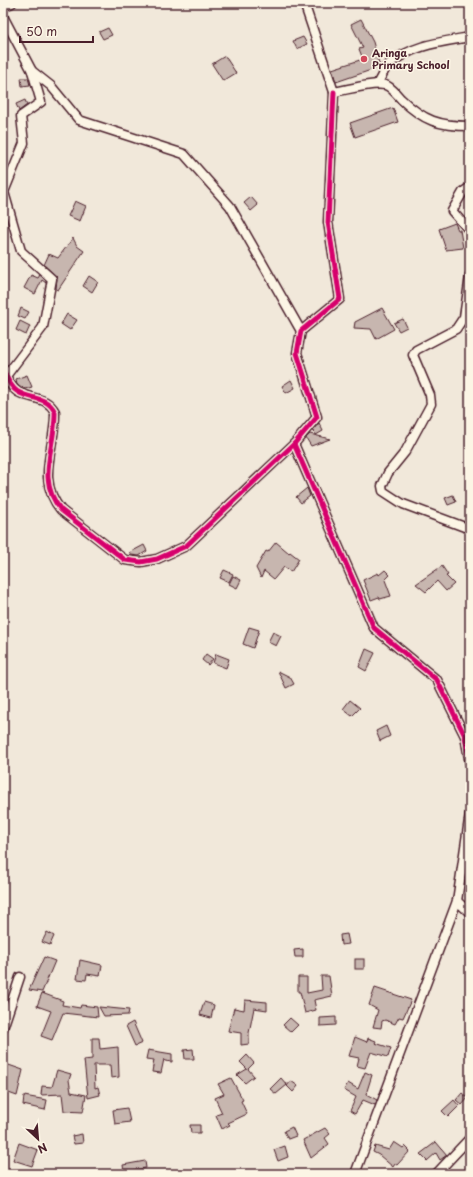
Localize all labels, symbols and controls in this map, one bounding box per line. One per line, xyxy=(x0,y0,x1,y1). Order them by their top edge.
scale bar xyxy=(20,18,93,44)
text: 50 m xyxy=(26,22,57,40)
place label: Aringa Primary School xyxy=(372,45,450,72)
marker: Aringa Primary School xyxy=(359,54,369,64)
north arrow xyxy=(18,1119,58,1159)
text: N xyxy=(35,1139,50,1158)

